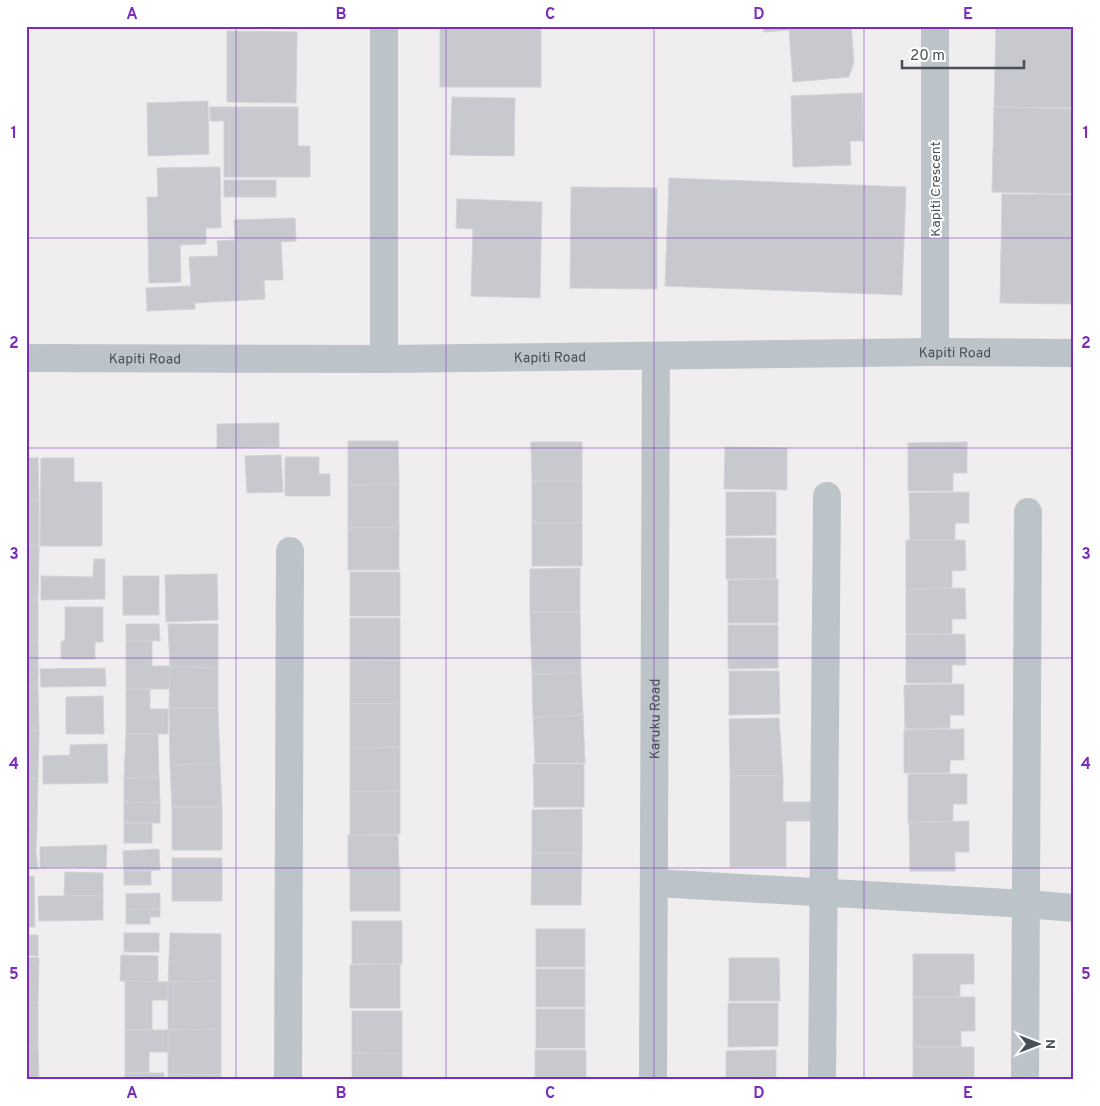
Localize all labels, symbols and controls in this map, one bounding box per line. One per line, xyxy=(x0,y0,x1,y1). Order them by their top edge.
text: A xyxy=(126,5,138,25)
text: B xyxy=(335,5,347,25)
text: C xyxy=(545,5,555,25)
text: D xyxy=(753,5,765,25)
text: E xyxy=(963,5,973,25)
scale bar xyxy=(902,38,1025,70)
text: 20 m xyxy=(910,47,945,66)
text: 1 xyxy=(11,124,17,144)
text: 1 xyxy=(1083,124,1089,144)
street label: Kapiti Crescent xyxy=(928,141,945,237)
text: 2 xyxy=(9,334,19,354)
text: 2 xyxy=(1081,334,1091,354)
street label: Kapiti Road xyxy=(919,345,991,362)
street label: Kapiti Road xyxy=(514,349,586,367)
street label: Kapiti Road xyxy=(109,351,181,368)
text: 3 xyxy=(9,545,19,565)
text: 3 xyxy=(1081,545,1091,565)
street label: Karuku Road xyxy=(647,679,665,759)
text: 4 xyxy=(9,755,19,775)
text: 4 xyxy=(1081,755,1091,775)
text: 5 xyxy=(9,965,19,985)
text: 5 xyxy=(1081,965,1091,985)
north arrow xyxy=(1012,1018,1062,1068)
text: N xyxy=(1041,1039,1058,1049)
text: A xyxy=(126,1084,138,1104)
text: B xyxy=(335,1084,347,1104)
text: C xyxy=(545,1084,555,1104)
text: D xyxy=(753,1084,765,1104)
text: E xyxy=(963,1084,973,1104)

